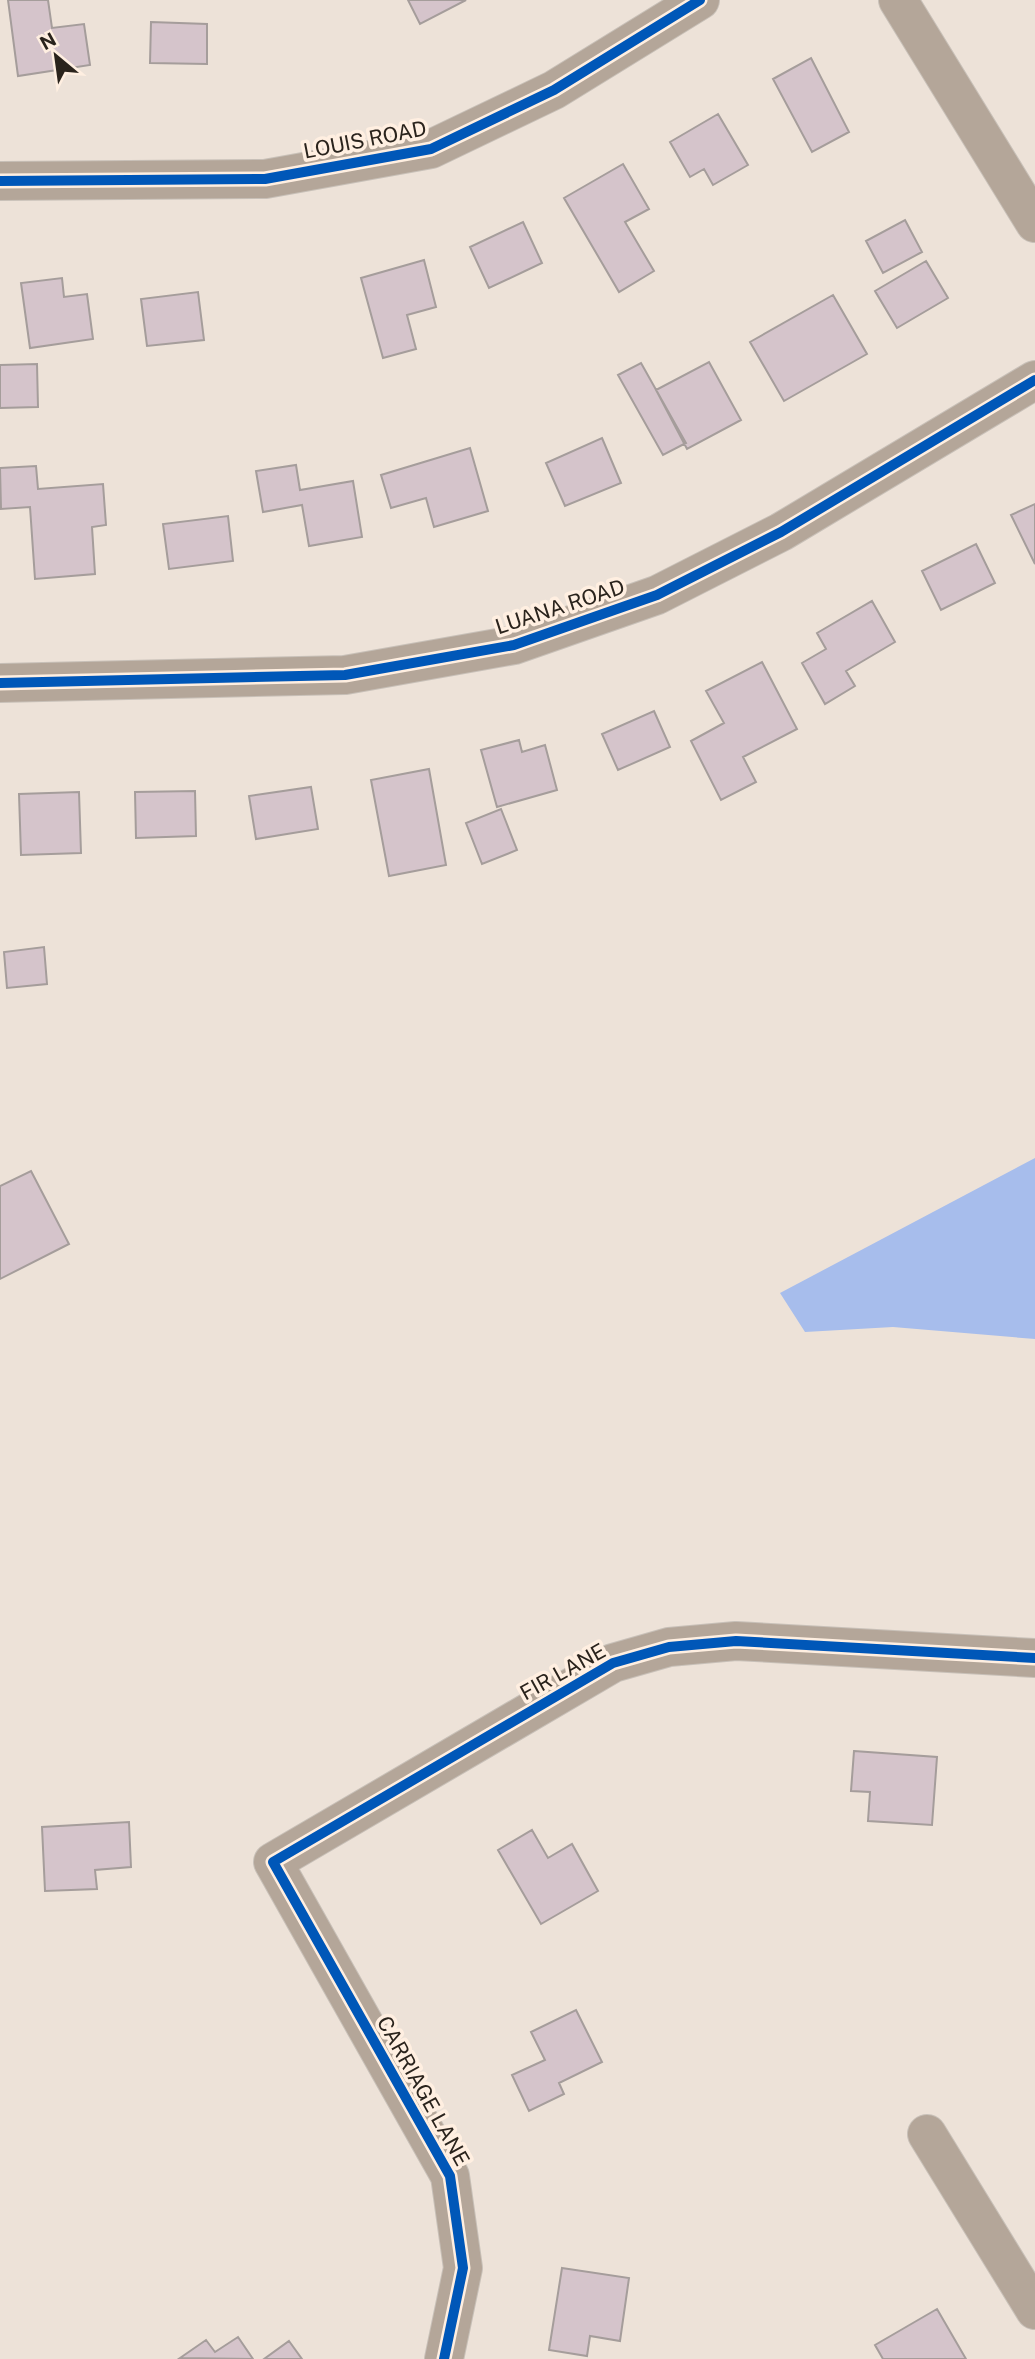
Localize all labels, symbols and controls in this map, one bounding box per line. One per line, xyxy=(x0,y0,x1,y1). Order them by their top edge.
north arrow xyxy=(21,21,91,91)
text: N xyxy=(36,28,60,54)
street label: LOUIS ROAD xyxy=(301,115,429,164)
street label: LUANA ROAD xyxy=(492,574,628,639)
street label: FIR LANE xyxy=(516,1638,610,1705)
street label: CARRIAGE LANE xyxy=(372,2012,475,2170)

